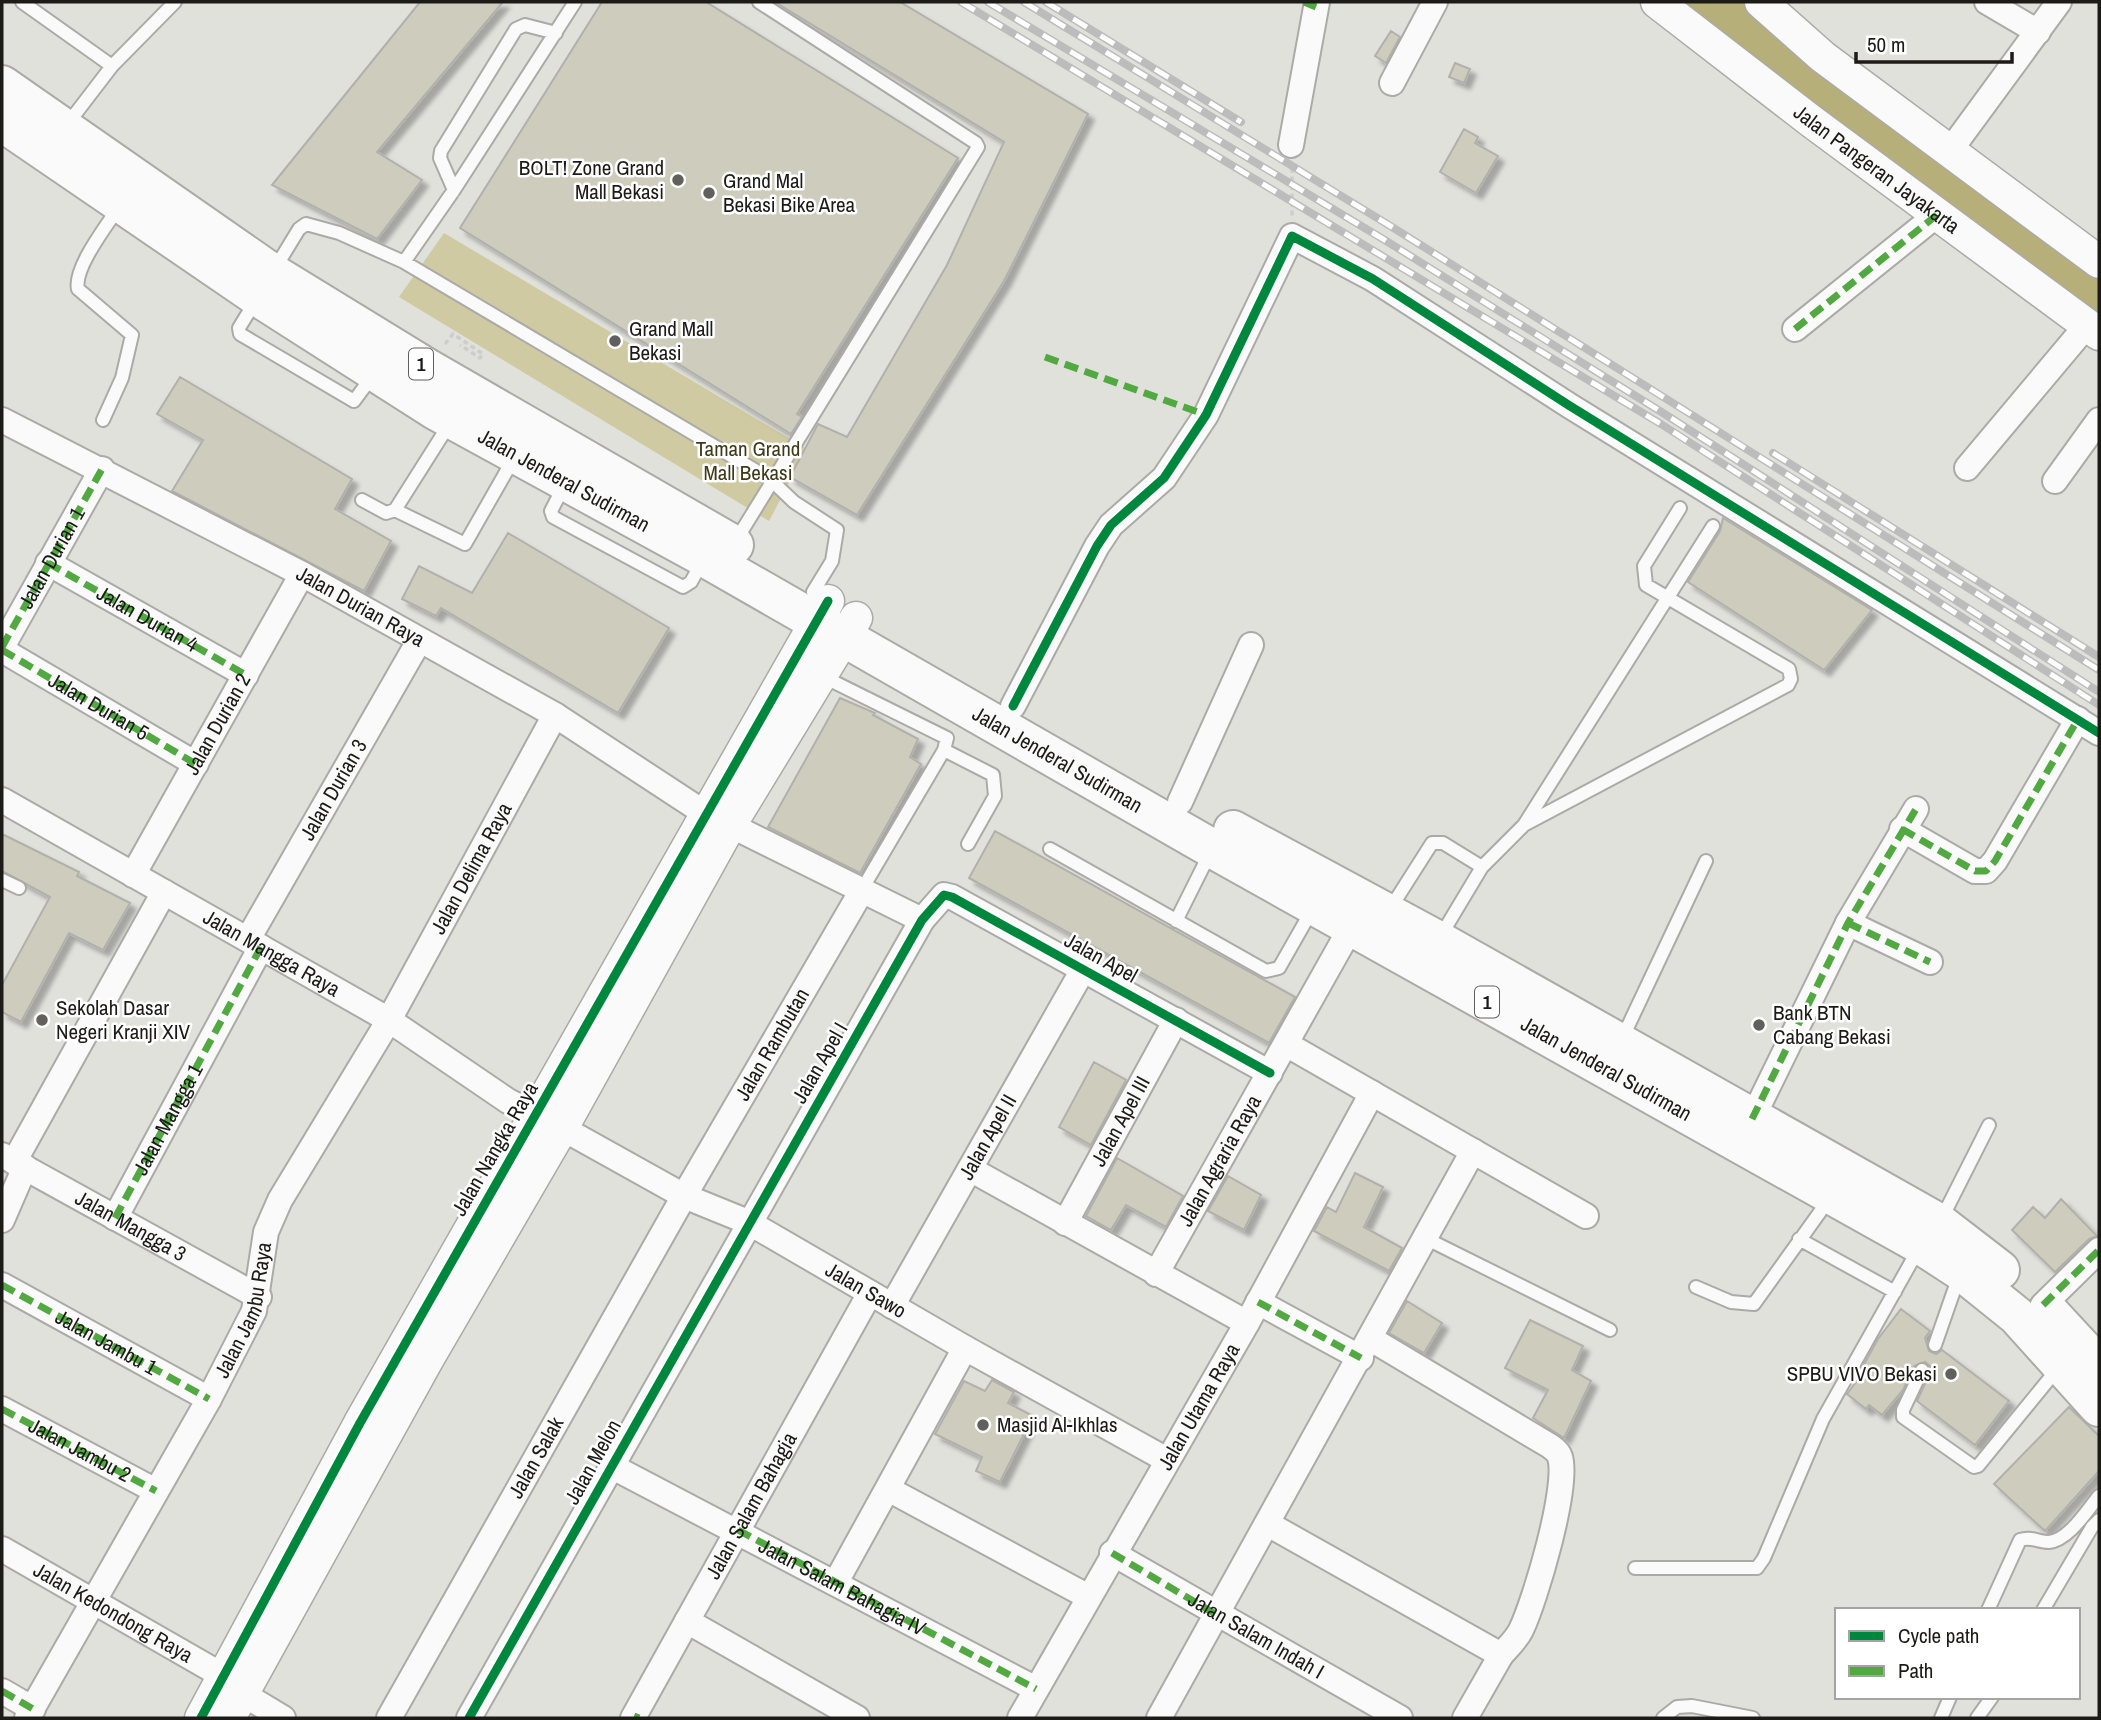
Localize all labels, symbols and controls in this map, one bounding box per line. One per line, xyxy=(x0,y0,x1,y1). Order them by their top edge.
scale bar xyxy=(1856,21,2012,65)
text: 50 m xyxy=(1867,30,1905,59)
street label: Jalan Pangeran Jayakarta xyxy=(1788,98,1966,240)
place label: BOLT! Zone Grand Mall Bekasi xyxy=(519,153,664,206)
place label: Grand Mal Bekasi Bike Area xyxy=(723,166,856,219)
marker: BOLT! Zone Grand Mall Bekasi xyxy=(670,172,686,188)
marker: Grand Mal Bekasi Bike Area xyxy=(701,185,717,201)
place label: Grand Mall Bekasi xyxy=(629,314,713,367)
marker: Grand Mall Bekasi xyxy=(607,333,623,349)
road number: 1 xyxy=(409,348,433,380)
street label: Jalan Jenderal Sudirman xyxy=(473,421,655,539)
park label: Taman Grand Mall Bekasi xyxy=(696,434,800,487)
street label: Jalan Durian 1 xyxy=(11,502,92,614)
street label: Jalan Durian Raya xyxy=(292,559,430,654)
street label: Jalan Durian 4 xyxy=(92,578,204,659)
street label: Jalan Durian 5 xyxy=(43,665,154,747)
street label: Jalan Durian 2 xyxy=(177,668,257,780)
street label: Jalan Jenderal Sudirman xyxy=(967,699,1148,820)
street label: Jalan Durian 3 xyxy=(293,734,374,845)
street label: Jalan Delima Raya xyxy=(424,797,519,939)
street label: Jalan Mangga Raya xyxy=(198,902,346,1003)
street label: Jalan Apel xyxy=(1059,926,1143,990)
street label: Jalan Rambutan xyxy=(728,983,816,1106)
road number: 1 xyxy=(1475,986,1499,1018)
place label: Sekolah Dasar Negeri Kranji XIV xyxy=(56,993,191,1046)
place label: Bank BTN Cabang Bekasi xyxy=(1773,998,1891,1051)
street label: Jalan Jenderal Sudirman xyxy=(1516,1009,1697,1128)
marker: Sekolah Dasar Negeri Kranji XIV xyxy=(34,1012,50,1028)
street label: Jalan Apel I xyxy=(785,1017,854,1109)
marker: Bank BTN Cabang Bekasi xyxy=(1751,1017,1767,1033)
street label: Jalan Mangga 1 xyxy=(126,1058,210,1180)
street label: Jalan Apel III xyxy=(1084,1071,1157,1171)
street label: Jalan Nangka Raya xyxy=(444,1076,545,1221)
street label: Jalan Apel II xyxy=(952,1089,1023,1185)
street label: Jalan Agraria Raya xyxy=(1171,1089,1268,1231)
street label: Jalan Mangga 3 xyxy=(70,1183,192,1268)
street label: Jalan Jambu Raya xyxy=(207,1240,278,1383)
street label: Jalan Sawo xyxy=(820,1255,912,1325)
street label: Jalan Jambu 1 xyxy=(50,1302,163,1382)
street label: Jalan Utama Raya xyxy=(1151,1337,1247,1475)
place label: SPBU VIVO Bekasi xyxy=(1787,1359,1937,1388)
marker: SPBU VIVO Bekasi xyxy=(1943,1366,1959,1382)
place label: Masjid Al-Ikhlas xyxy=(997,1410,1118,1439)
street label: Jalan Jambu 2 xyxy=(24,1411,136,1489)
street label: Jalan Salak xyxy=(501,1411,570,1503)
street label: Jalan Melon xyxy=(557,1414,628,1509)
marker: Masjid Al-Ikhlas xyxy=(975,1417,991,1433)
street label: Jalan Salam Bahagia xyxy=(698,1427,804,1584)
street label: Jalan Salam Bahagia IV xyxy=(754,1531,931,1643)
street label: Jalan Kedondong Raya xyxy=(28,1555,199,1670)
street label: Jalan Salam Indah I xyxy=(1183,1585,1330,1686)
legend xyxy=(1835,1608,2080,1699)
text: Cycle path xyxy=(1898,1621,1979,1650)
text: Path xyxy=(1898,1656,1933,1685)

